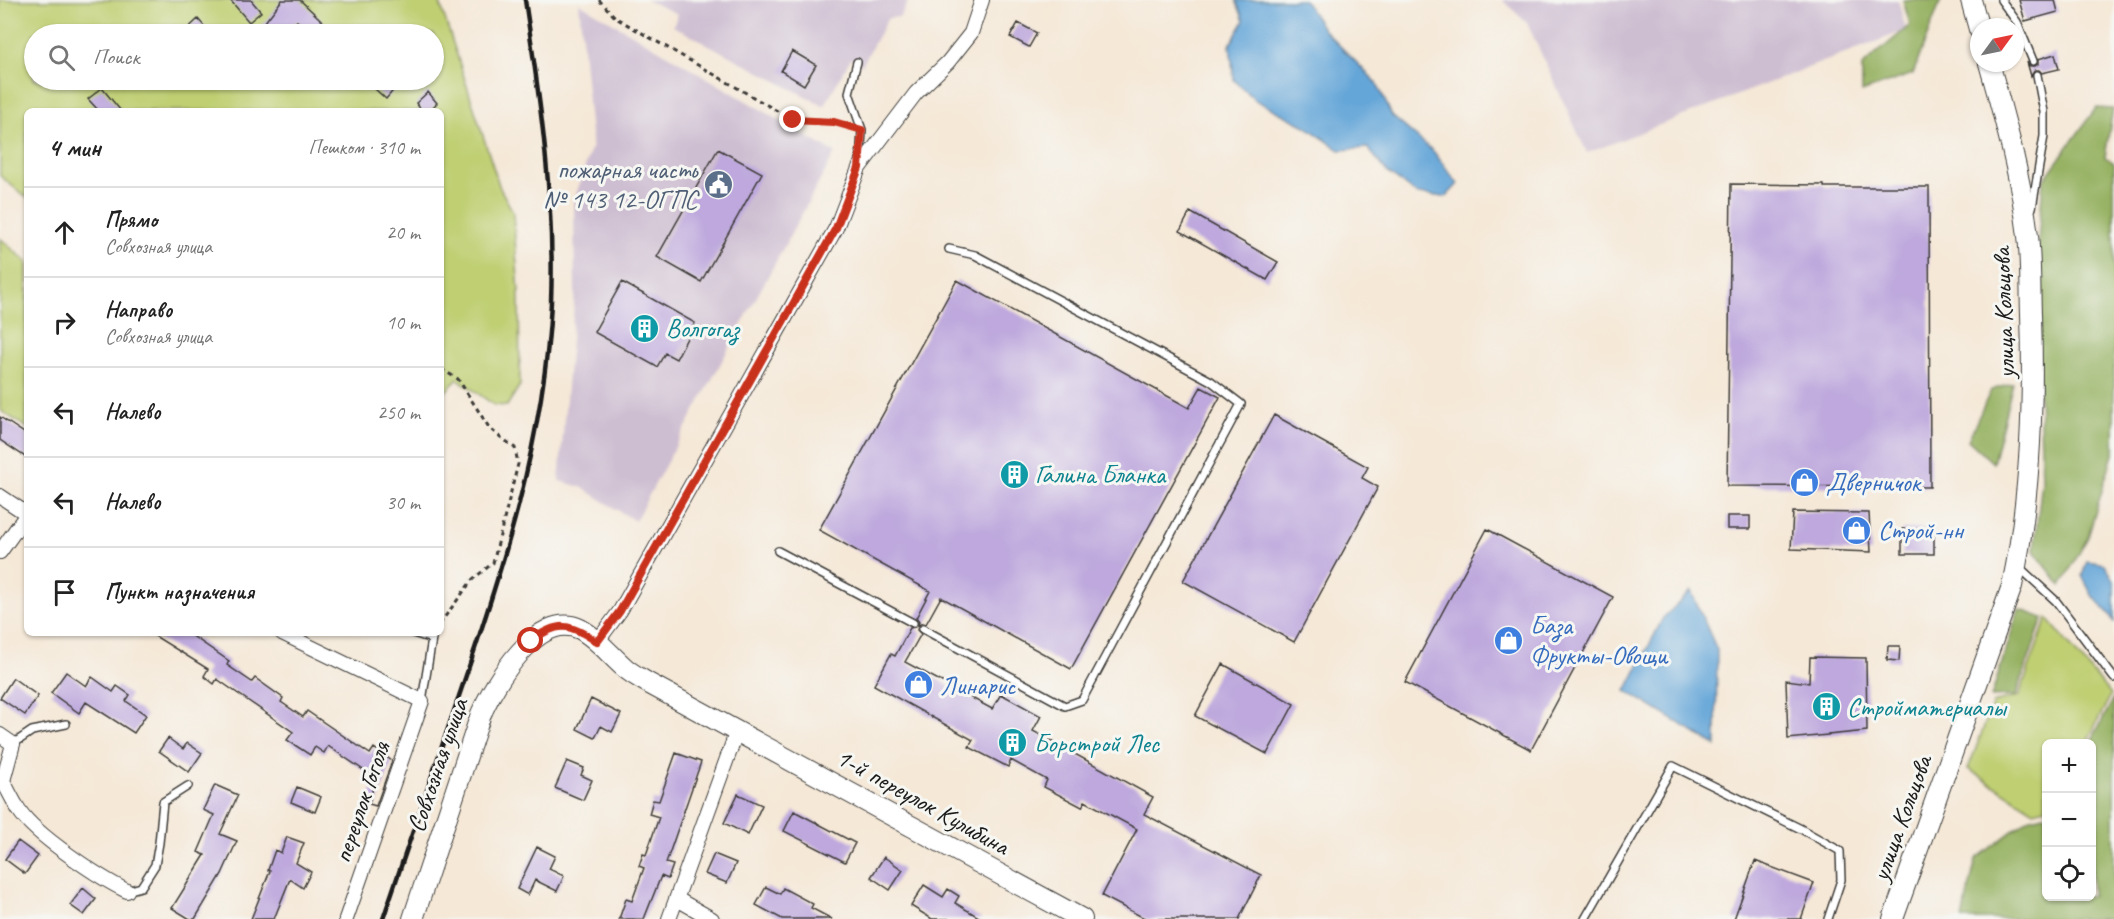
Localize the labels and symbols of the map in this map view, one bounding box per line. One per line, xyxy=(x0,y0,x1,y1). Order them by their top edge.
north arrow xyxy=(1970,18,2024,72)
route end xyxy=(779,106,805,132)
place label: пожарная часть № 143 12-ОГПС xyxy=(543,153,700,216)
public building icon: пожарная часть № 143 12-ОГПС xyxy=(702,168,734,200)
street label: улица Кольцова xyxy=(1985,245,2022,381)
building icon: Волгогаз xyxy=(629,312,661,344)
place label: Волгогаз xyxy=(666,312,741,346)
building icon: Галина Бланка xyxy=(998,458,1030,490)
place label: Галина Бланка xyxy=(1035,458,1167,491)
shop icon: Дверничок xyxy=(1789,466,1821,498)
place label: Дверничок xyxy=(1826,466,1923,499)
shop icon: Строй-нн xyxy=(1841,514,1873,546)
place label: Строй-нн xyxy=(1878,514,1965,547)
place label: База Фрукты-Овощи xyxy=(1530,609,1669,672)
shop icon: База Фрукты-Овощи xyxy=(1493,624,1525,656)
route start xyxy=(517,627,543,653)
shop icon: Линарис xyxy=(903,669,935,701)
place label: Линарис xyxy=(940,669,1017,702)
building icon: Стройматериалы xyxy=(1810,691,1842,723)
place label: Стройматериалы xyxy=(1847,691,2008,724)
street label: Совхозная улица xyxy=(399,692,476,836)
building icon: Борстрой Лес xyxy=(997,727,1029,759)
place label: Борстрой Лес xyxy=(1034,727,1161,760)
street label: переулок Гоголя xyxy=(325,736,398,867)
street label: 1-й переулок Кулибина xyxy=(830,740,1016,863)
street label: улица Кольцова xyxy=(1863,749,1940,887)

